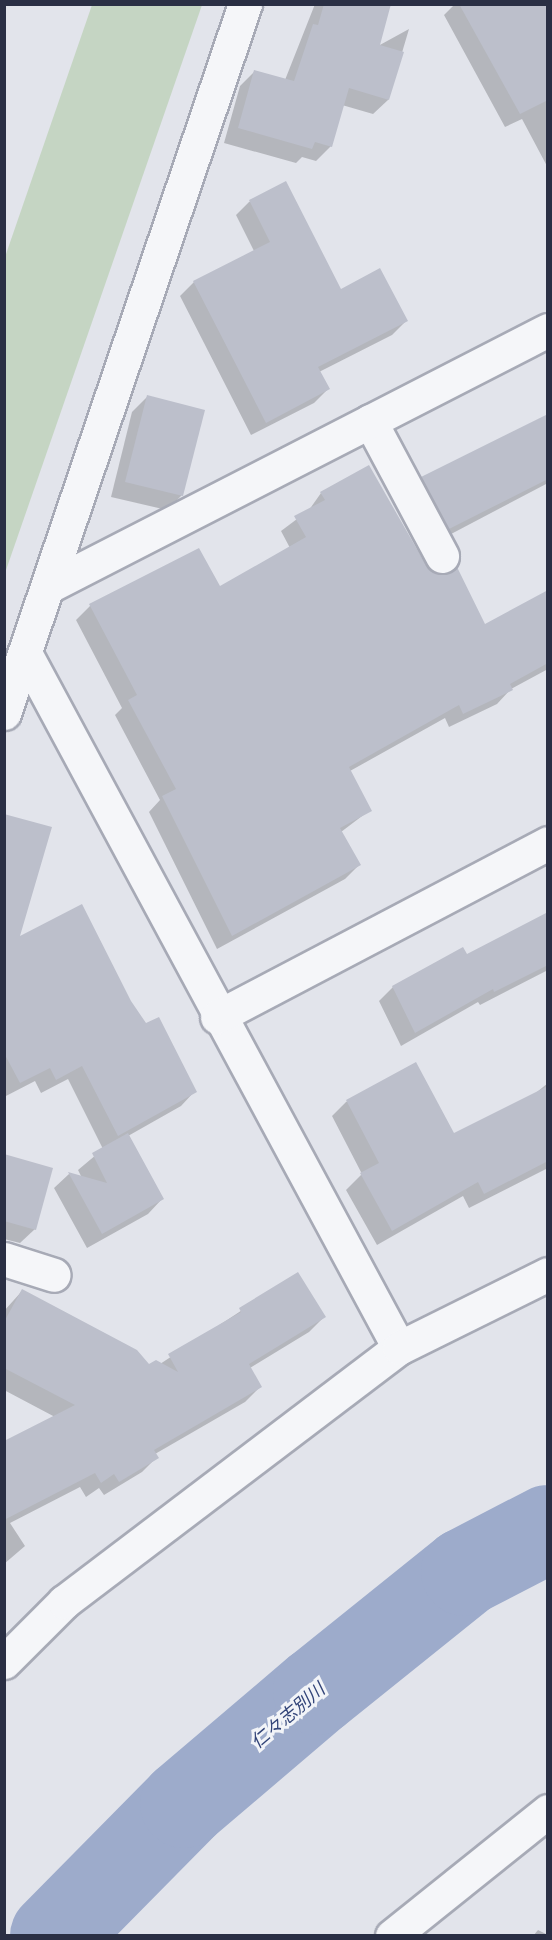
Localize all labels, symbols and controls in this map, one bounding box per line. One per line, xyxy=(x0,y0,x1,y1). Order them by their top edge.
water label: 仁々志別川 xyxy=(247,1679,329,1753)

